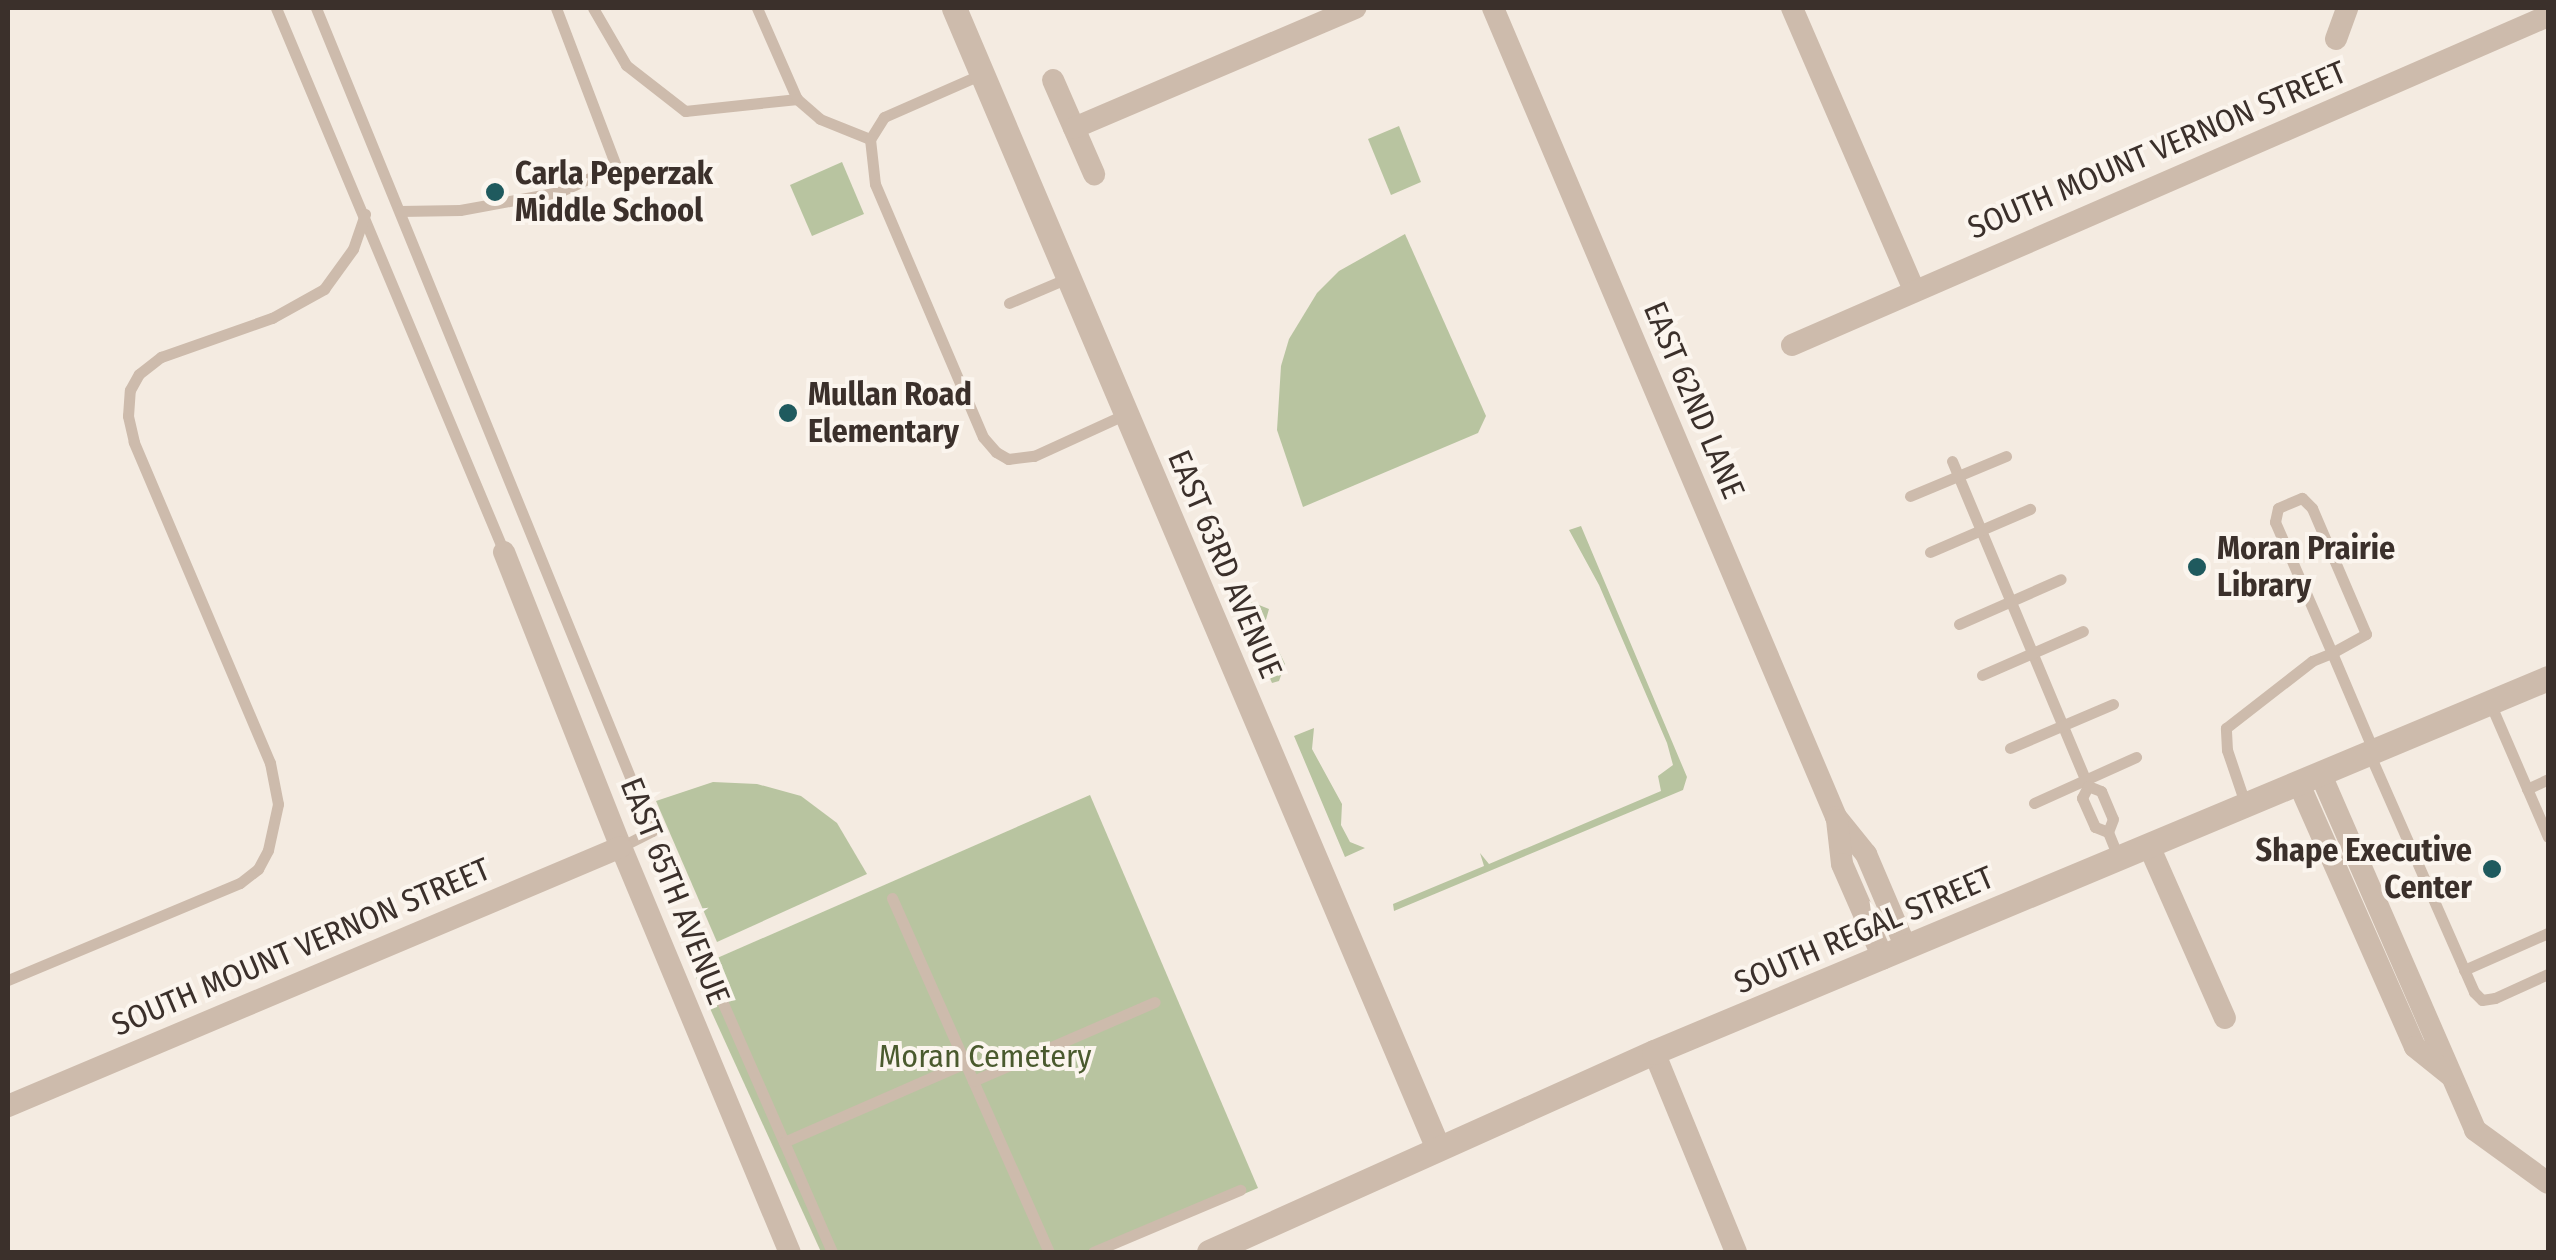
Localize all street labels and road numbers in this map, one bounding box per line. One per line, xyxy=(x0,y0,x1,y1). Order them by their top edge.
street label: SOUTH MOUNT VERNON STREET xyxy=(1962,53,2352,247)
street label: EAST 62ND LANE xyxy=(1635,296,1753,504)
street label: EAST 63RD AVENUE xyxy=(1160,444,1290,684)
street label: EAST 65TH AVENUE xyxy=(612,772,738,1010)
street label: SOUTH MOUNT VERNON STREET xyxy=(106,850,496,1044)
street label: SOUTH REGAL STREET xyxy=(1729,858,1999,1002)

